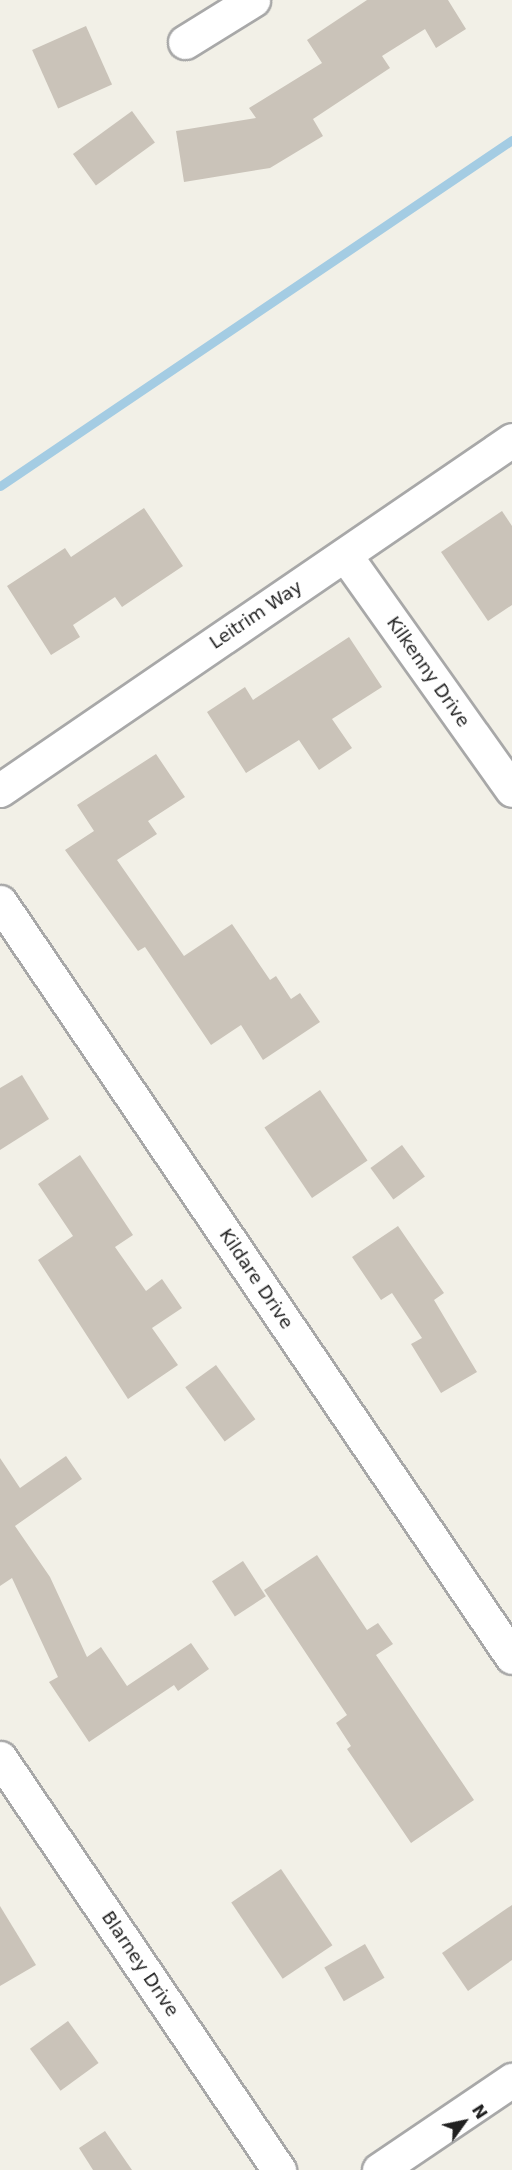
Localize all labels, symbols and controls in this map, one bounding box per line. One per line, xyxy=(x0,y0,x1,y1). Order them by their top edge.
street label: Leitrim Way xyxy=(206,576,306,654)
street label: Kilkenny Drive xyxy=(382,613,474,731)
street label: Kildare Drive xyxy=(215,1225,297,1333)
street label: Blarney Drive xyxy=(97,1907,183,2021)
north arrow xyxy=(434,2092,494,2152)
text: N xyxy=(468,2101,491,2123)

